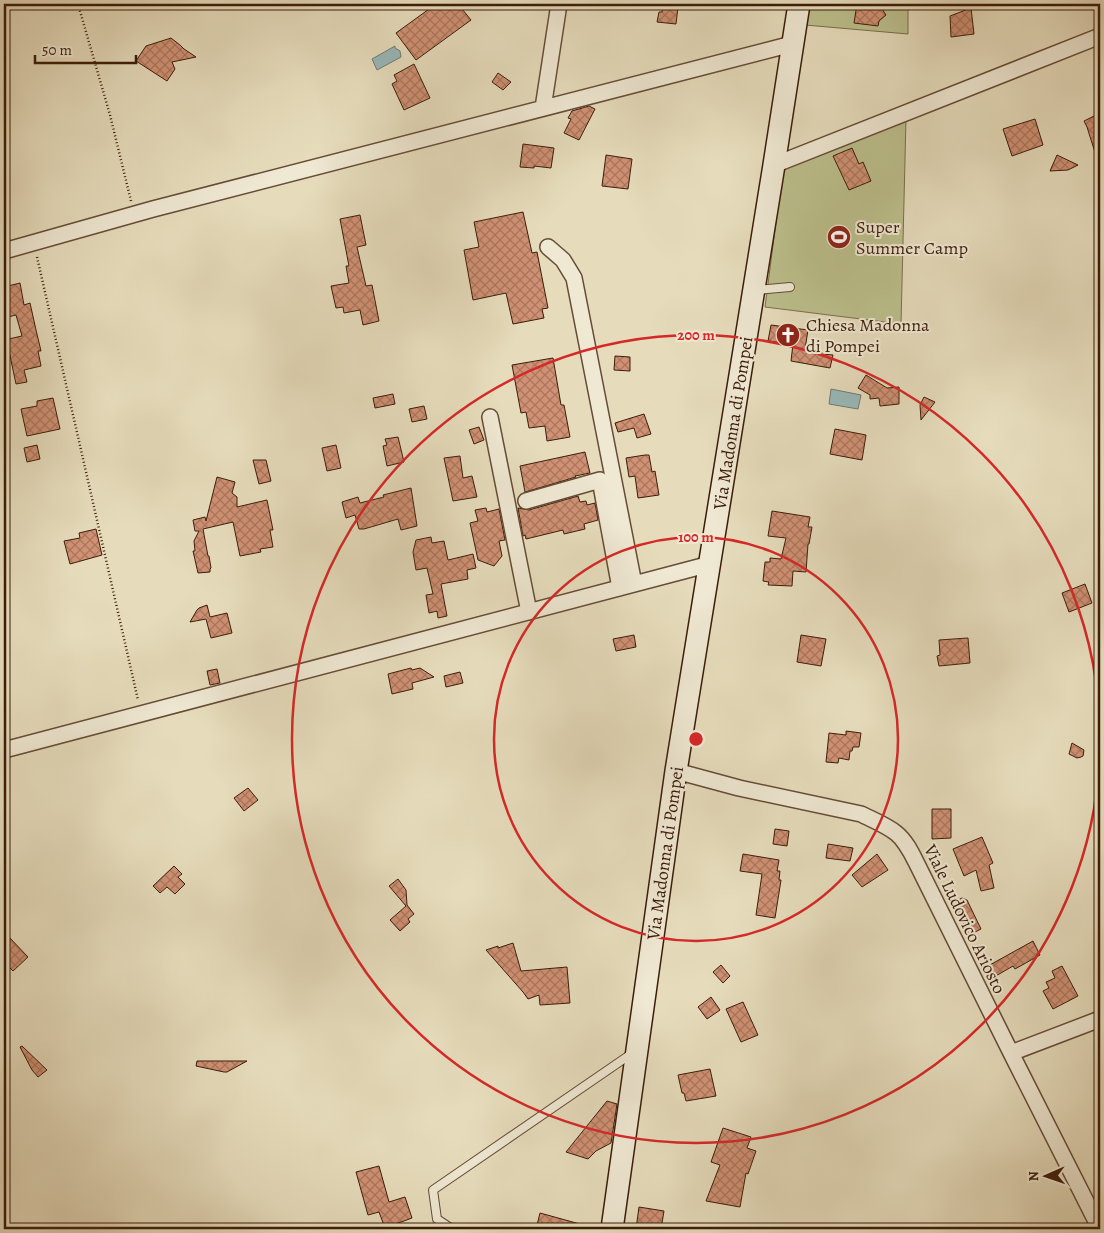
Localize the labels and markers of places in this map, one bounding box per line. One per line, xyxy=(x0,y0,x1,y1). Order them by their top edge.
place label: Super Summer Camp xyxy=(856,215,968,260)
sports icon: Super Summer Camp xyxy=(826,224,852,250)
place label: Chiesa Madonna di Pompei xyxy=(806,313,930,358)
church icon: Chiesa Madonna di Pompei xyxy=(775,322,801,348)
centre of rings xyxy=(687,730,705,748)

